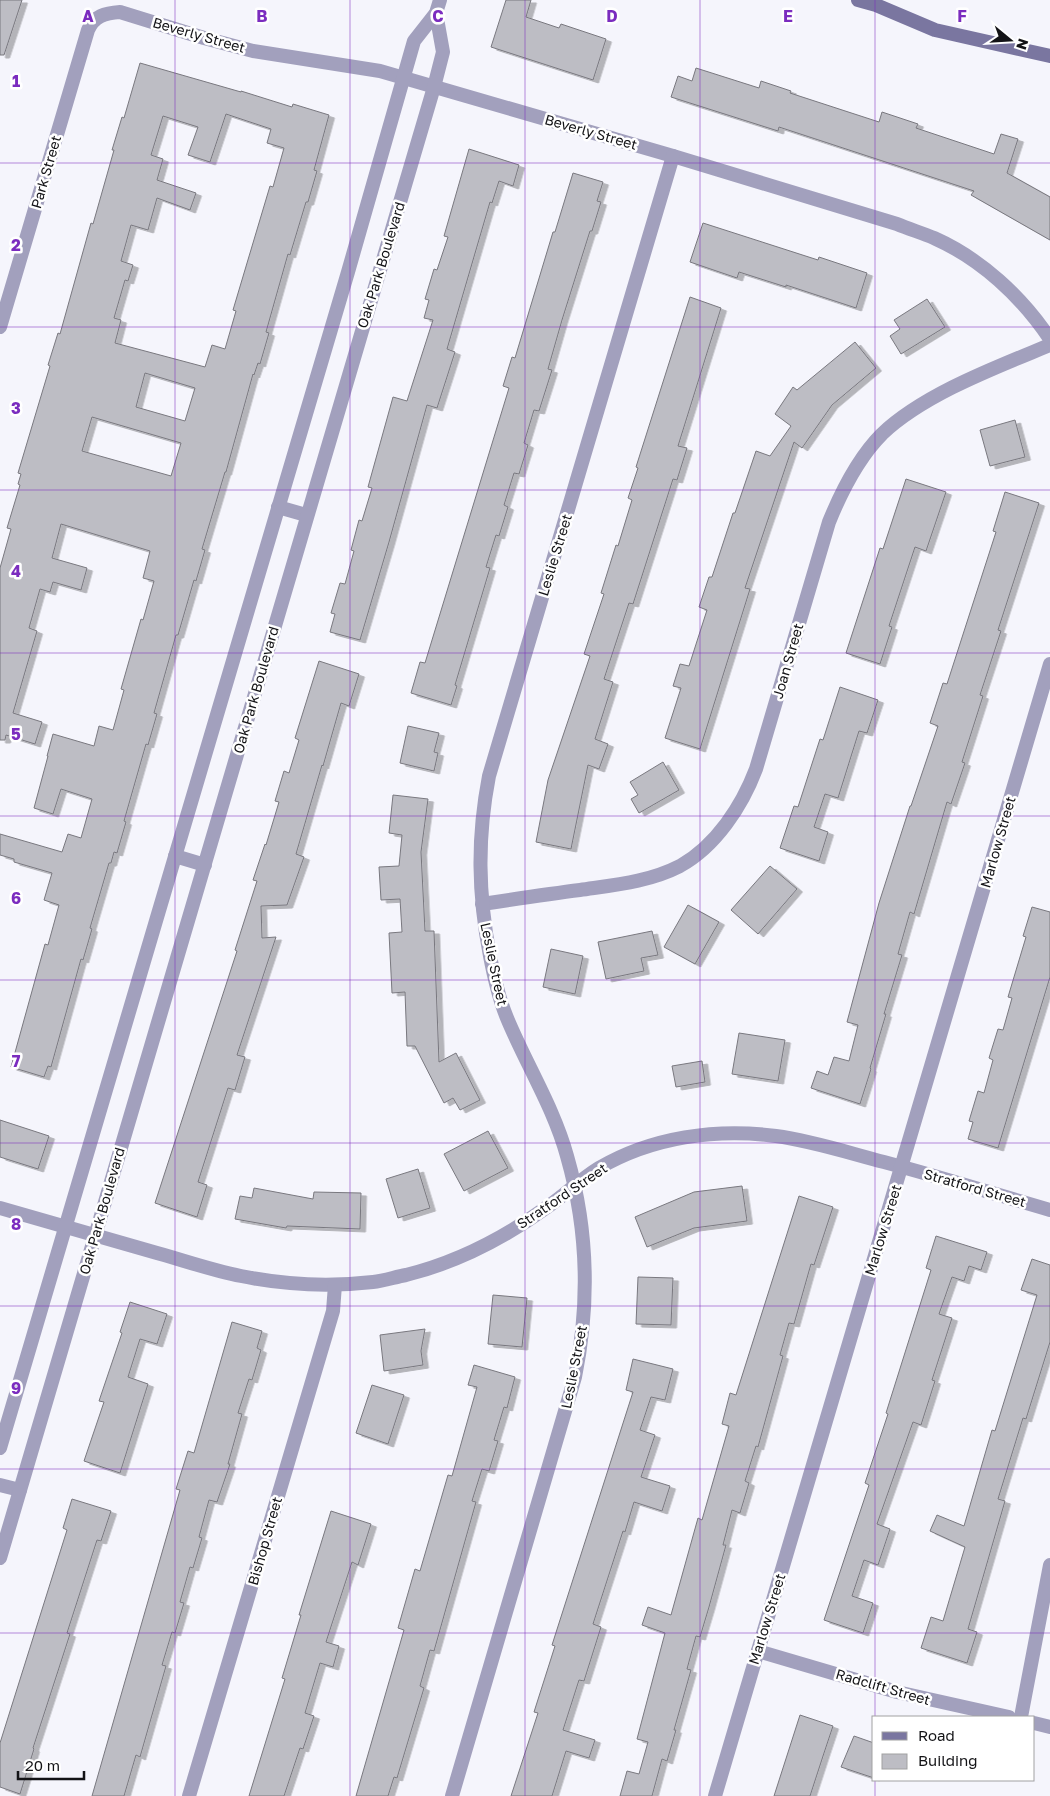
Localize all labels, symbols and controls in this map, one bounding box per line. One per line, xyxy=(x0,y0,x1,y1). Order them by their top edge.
text: A xyxy=(82,6,94,26)
text: B xyxy=(256,6,268,26)
text: C xyxy=(432,6,444,26)
text: D xyxy=(606,6,618,26)
text: E xyxy=(783,6,793,26)
text: F xyxy=(957,6,967,26)
street label: Beverly Street xyxy=(151,13,247,56)
north arrow xyxy=(985,15,1035,65)
text: N xyxy=(1013,36,1033,52)
text: 1 xyxy=(12,71,20,91)
street label: Beverly Street xyxy=(543,110,639,153)
street label: Park Street xyxy=(27,133,64,210)
street label: Oak Park Boulevard xyxy=(353,200,408,330)
text: 2 xyxy=(11,235,21,255)
text: 3 xyxy=(11,398,21,418)
street label: Leslie Street xyxy=(534,512,575,598)
text: 4 xyxy=(11,561,21,581)
street label: Joan Street xyxy=(769,621,806,701)
street label: Oak Park Boulevard xyxy=(229,624,282,755)
text: 5 xyxy=(11,724,21,744)
street label: Marlow Street xyxy=(976,794,1019,890)
text: 6 xyxy=(11,888,21,908)
street label: Leslie Street xyxy=(477,921,512,1007)
text: 7 xyxy=(12,1051,21,1071)
street label: Oak Park Boulevard xyxy=(75,1145,128,1276)
street label: Stratford Street xyxy=(513,1159,610,1232)
street label: Stratford Street xyxy=(922,1165,1028,1210)
street label: Marlow Street xyxy=(861,1182,904,1277)
text: 8 xyxy=(11,1214,21,1234)
street label: Leslie Street xyxy=(557,1324,590,1410)
text: 9 xyxy=(11,1378,21,1398)
street label: Bishop Street xyxy=(244,1495,285,1587)
street label: Marlow Street xyxy=(745,1571,788,1666)
street label: Radclift Street xyxy=(834,1665,932,1708)
legend xyxy=(872,1716,1035,1781)
text: Road xyxy=(918,1726,955,1744)
scale bar xyxy=(18,1748,84,1780)
text: Building xyxy=(918,1751,978,1769)
text: 20 m xyxy=(25,1756,60,1774)

